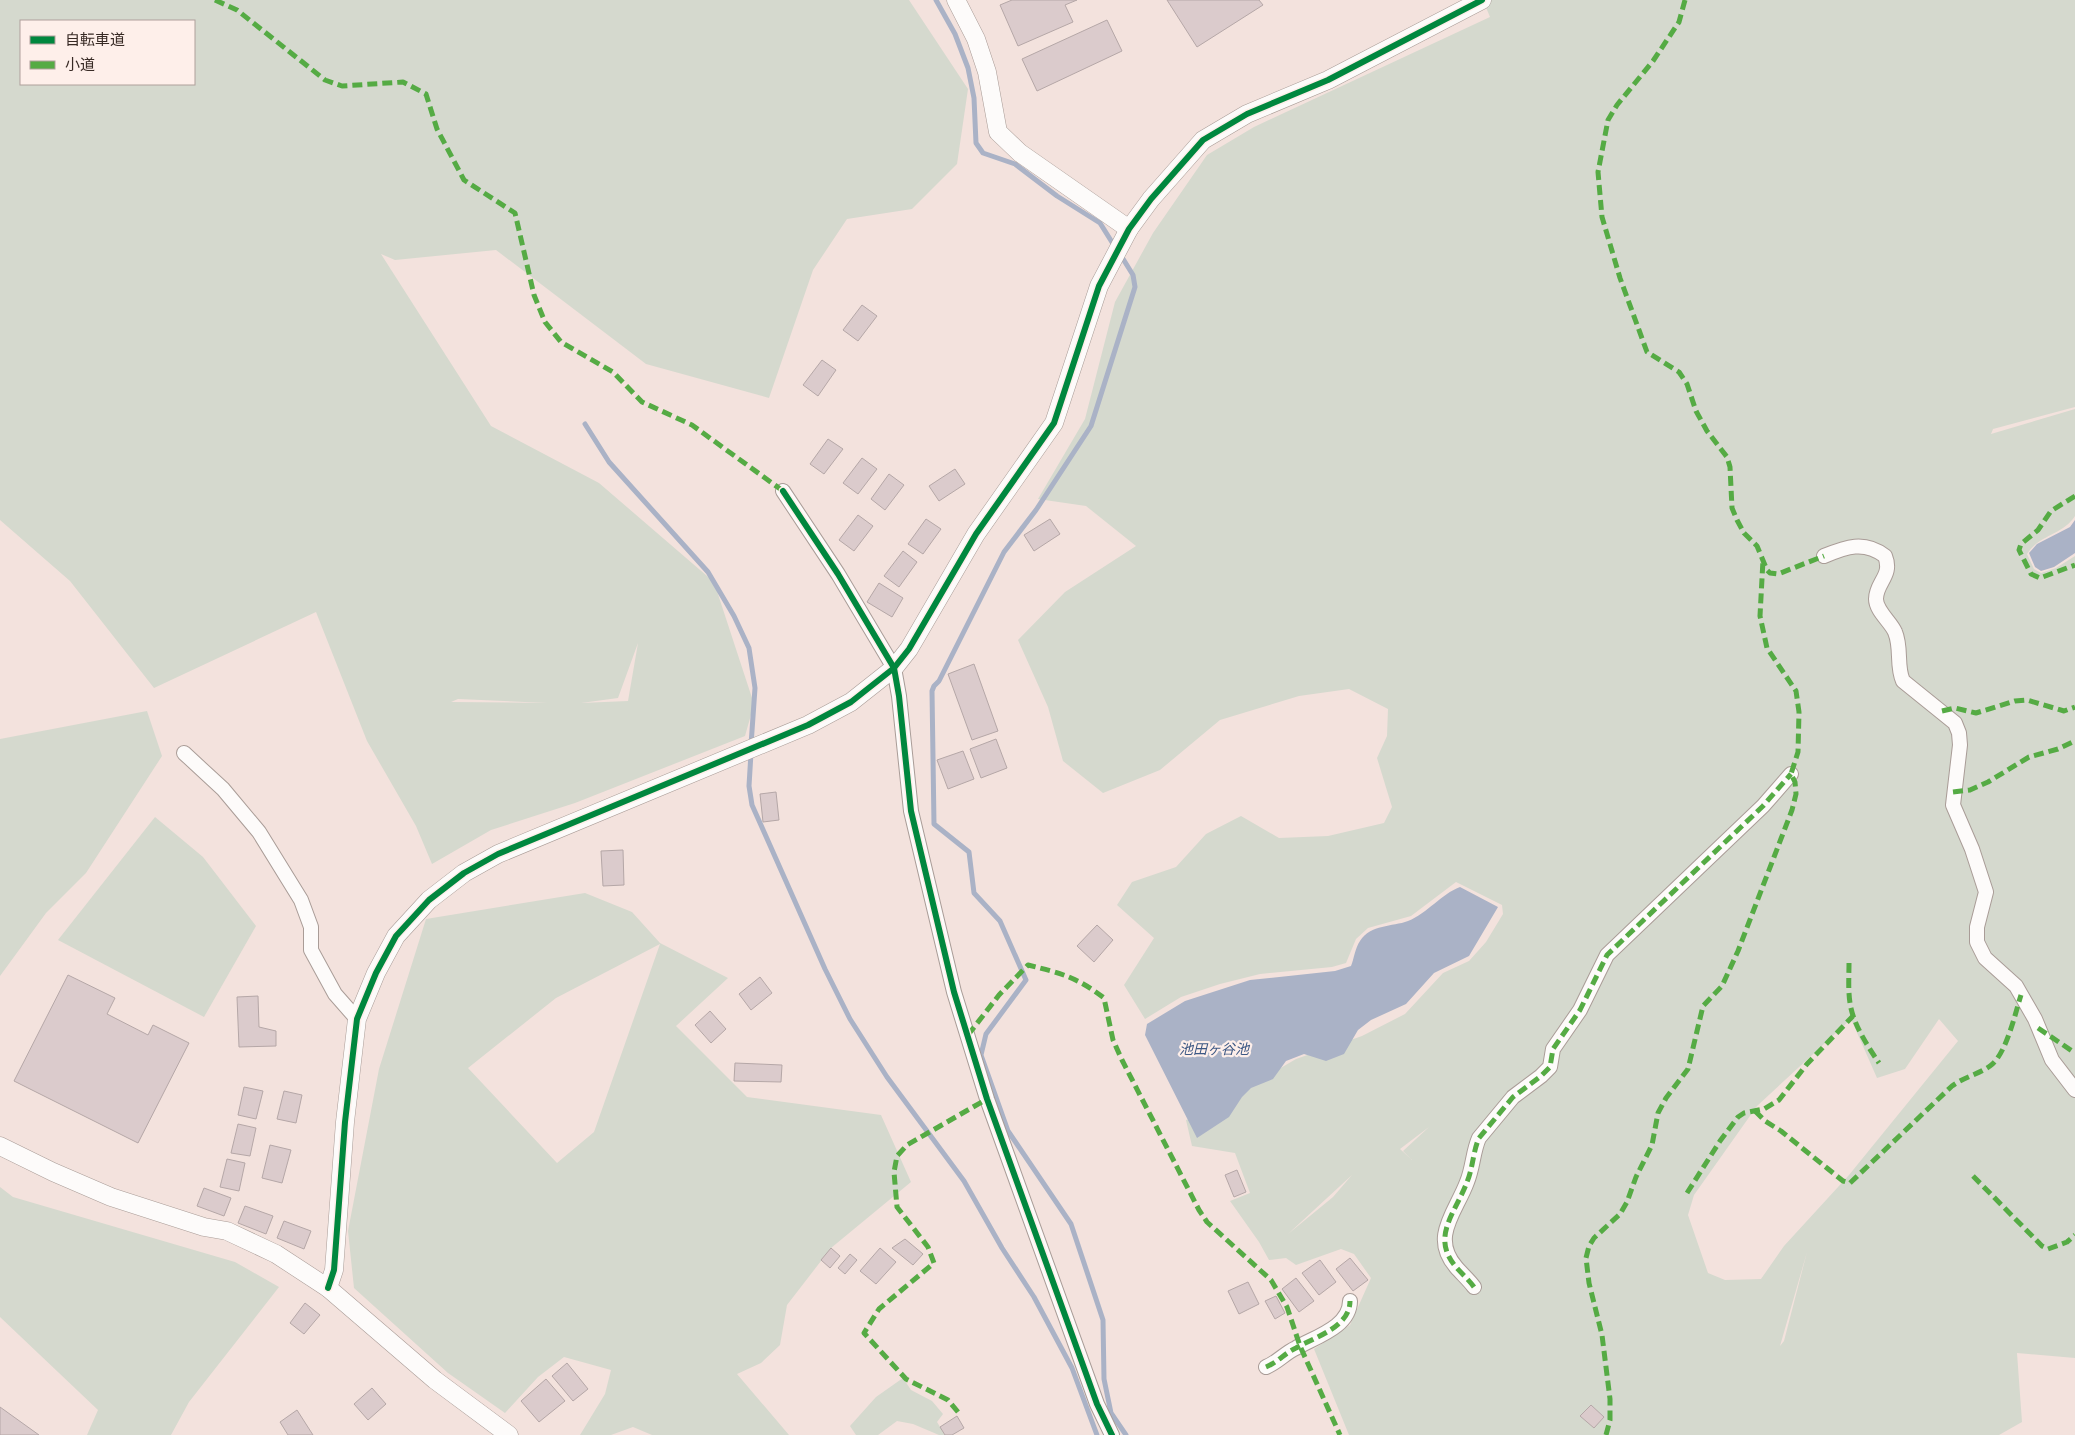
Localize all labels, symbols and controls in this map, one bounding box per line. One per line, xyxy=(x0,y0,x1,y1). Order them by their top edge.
legend xyxy=(20,20,195,85)
text: 自転車道 xyxy=(65,28,125,51)
text: 小道 xyxy=(65,53,95,76)
water label: 池田ヶ谷池 xyxy=(1179,1038,1251,1059)

